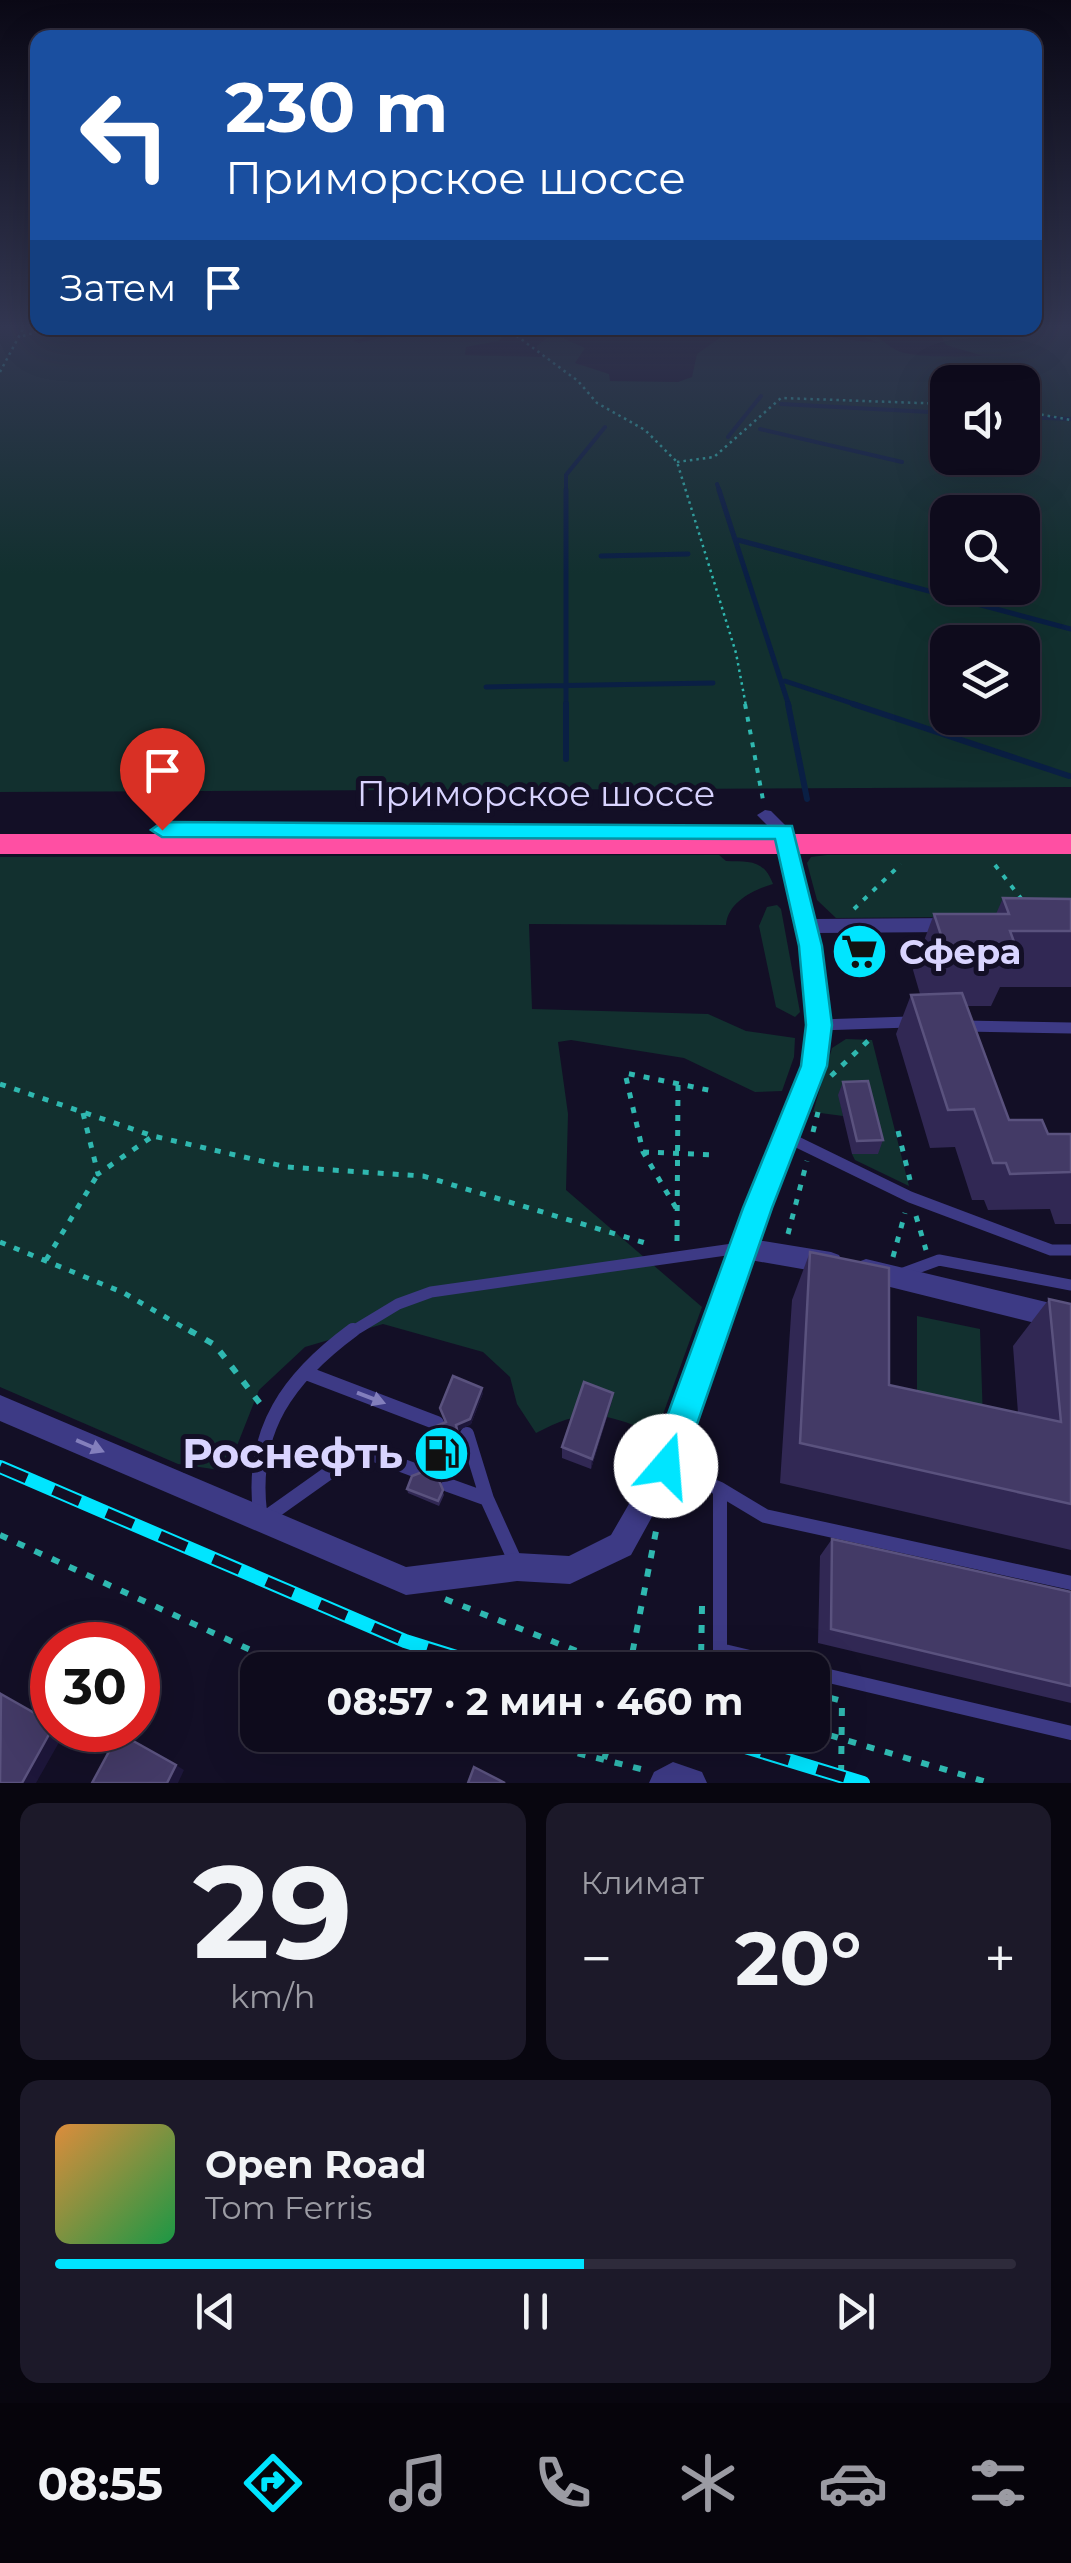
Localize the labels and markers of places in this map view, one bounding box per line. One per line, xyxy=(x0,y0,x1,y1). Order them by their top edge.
pin xyxy=(120,728,205,831)
supermarket icon: Сфера xyxy=(830,921,890,981)
place label: Сфера xyxy=(899,930,1021,973)
fuel station icon: Роснефть xyxy=(412,1423,472,1483)
place label: Роснефть xyxy=(182,1427,403,1479)

